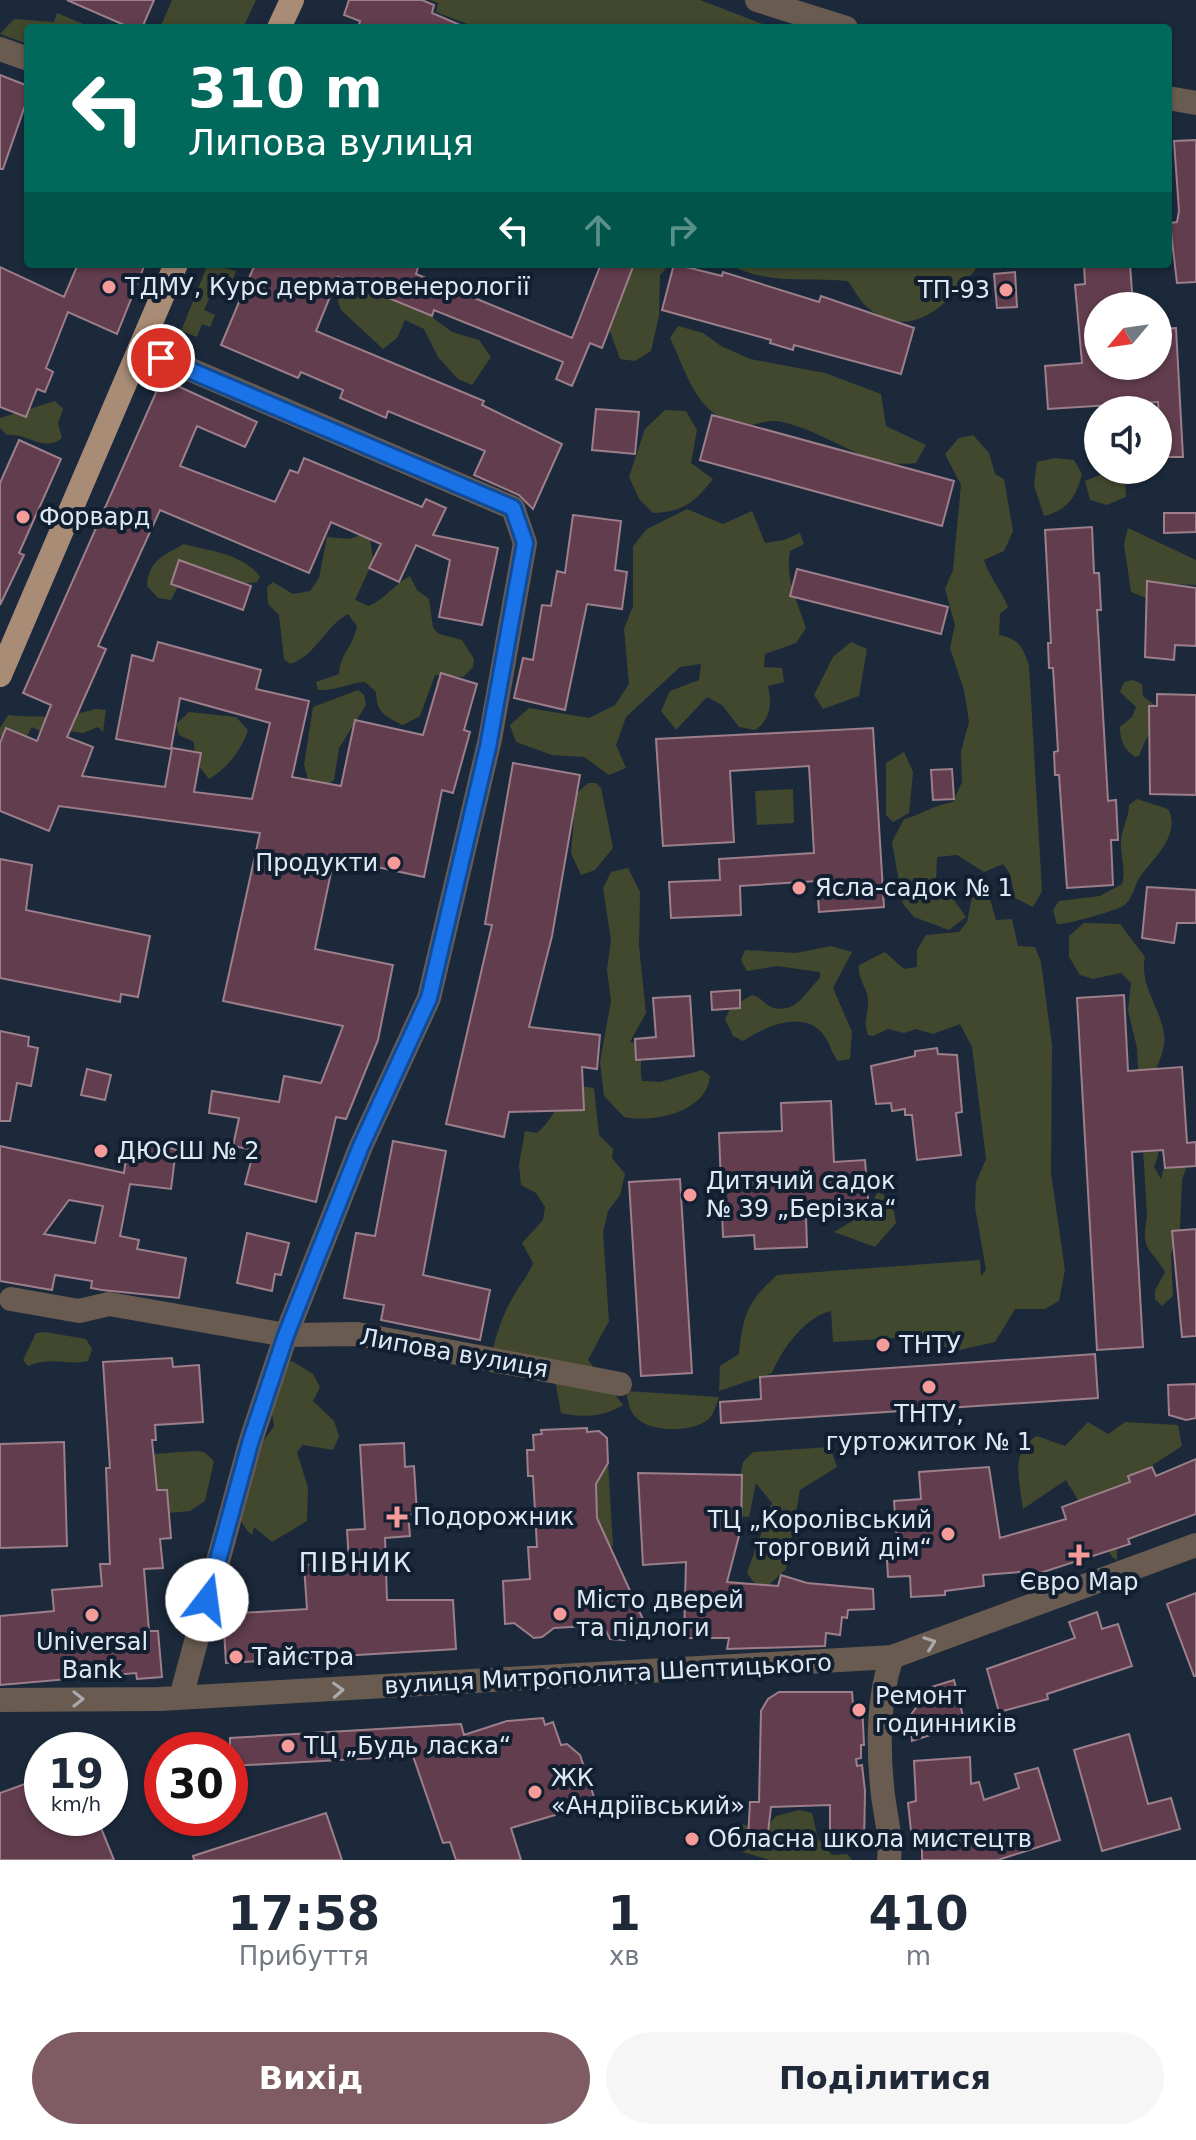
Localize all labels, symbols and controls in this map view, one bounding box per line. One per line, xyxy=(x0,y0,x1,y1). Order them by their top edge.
text: 310 m xyxy=(188,55,383,120)
icon: left xyxy=(56,56,160,160)
text: Липова вулиця xyxy=(188,122,474,163)
icon: left xyxy=(492,208,536,252)
icon: ahead xyxy=(576,208,620,252)
icon: right xyxy=(660,208,704,252)
place label: ТДМУ, Курс дерматовенерології xyxy=(124,273,530,301)
place label: ТП-93 xyxy=(917,276,990,304)
marker: ТДМУ, Курс дерматовенерології xyxy=(100,278,118,296)
marker: ТП-93 xyxy=(997,281,1015,299)
north arrow xyxy=(1084,292,1172,380)
map controls xyxy=(1084,292,1172,484)
pin xyxy=(127,324,195,392)
icon: arrive xyxy=(139,336,183,380)
button: sound xyxy=(1084,396,1172,484)
place label: Форвард xyxy=(39,503,150,531)
marker: Форвард xyxy=(14,508,32,526)
place label: Продукти xyxy=(255,849,378,877)
marker: Продукти xyxy=(385,854,403,872)
place label: Ясла-садок № 1 xyxy=(815,874,1013,902)
marker: Ясла-садок № 1 xyxy=(790,879,808,897)
place label: ДЮСШ № 2 xyxy=(117,1137,260,1165)
marker: ДЮСШ № 2 xyxy=(92,1142,110,1160)
place label: Дитячий садок № 39 „Берізка“ xyxy=(706,1167,897,1223)
marker: Дитячий садок № 39 „Берізка“ xyxy=(681,1186,699,1204)
street label: Липова вулиця xyxy=(358,1323,550,1383)
place label: ТНТУ xyxy=(898,1331,961,1359)
marker: ТНТУ xyxy=(874,1336,892,1354)
marker: ТНТУ, гуртожиток № 1 xyxy=(920,1378,938,1396)
place label: ТНТУ, гуртожиток № 1 xyxy=(826,1400,1032,1456)
place label: Подорожник xyxy=(413,1503,574,1531)
place label: ТЦ „Королівський торговий дім“ xyxy=(707,1506,932,1562)
marker: Подорожник xyxy=(388,1508,406,1526)
marker: ТЦ „Королівський торговий дім“ xyxy=(939,1525,957,1543)
marker: Євро Мар xyxy=(1070,1546,1088,1564)
district label: ПІВНИК xyxy=(299,1548,413,1578)
position arrow xyxy=(165,1558,249,1642)
place label: Євро Мар xyxy=(1019,1568,1139,1596)
place label: Місто дверей та підлоги xyxy=(576,1586,744,1642)
marker: Місто дверей та підлоги xyxy=(551,1605,569,1623)
marker: Universal Bank xyxy=(83,1606,101,1624)
place label: Universal Bank xyxy=(36,1628,148,1684)
one-way arrow xyxy=(922,1636,936,1653)
place label: Тайстра xyxy=(251,1643,354,1671)
marker: Тайстра xyxy=(227,1648,245,1666)
street label: вулиця Митрополита Шептицького xyxy=(383,1648,833,1700)
one-way arrow xyxy=(332,1681,345,1698)
place label: Ремонт годинників xyxy=(875,1682,1017,1738)
one-way arrow xyxy=(72,1691,85,1708)
marker: Ремонт годинників xyxy=(850,1701,868,1719)
speed limit sign: 30 xyxy=(144,1732,248,1836)
place label: ТЦ „Будь ласка“ xyxy=(303,1732,511,1760)
marker: ТЦ „Будь ласка“ xyxy=(279,1737,297,1755)
text: 19 xyxy=(48,1751,104,1797)
place label: ЖК «Андріївський» xyxy=(551,1764,745,1820)
marker: ЖК «Андріївський» xyxy=(526,1783,544,1801)
text: km/h xyxy=(51,1792,101,1816)
place label: Обласна школа мистецтв xyxy=(708,1825,1032,1853)
marker: Обласна школа мистецтв xyxy=(683,1830,701,1848)
text: 17:58 xyxy=(227,1885,380,1941)
text: 1 xyxy=(608,1885,641,1941)
text: 410 xyxy=(868,1885,969,1941)
text: Прибуття xyxy=(239,1941,369,1971)
text: хв xyxy=(609,1941,640,1971)
text: m xyxy=(906,1941,931,1971)
button: Вихід xyxy=(32,2032,590,2124)
button: Поділитися xyxy=(606,2032,1164,2124)

